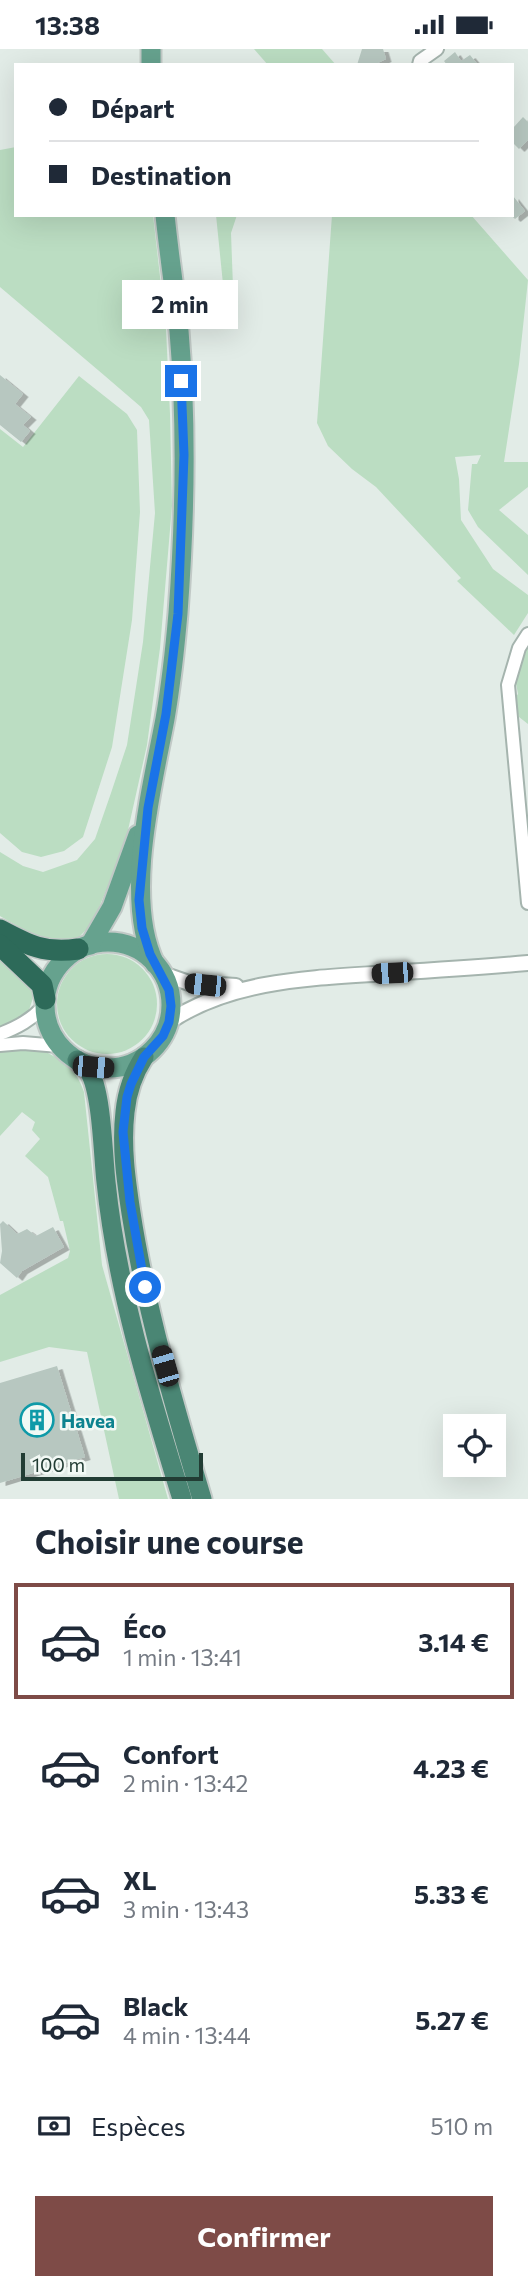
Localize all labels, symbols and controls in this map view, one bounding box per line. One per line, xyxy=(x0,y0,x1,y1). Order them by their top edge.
text: 13:38 xyxy=(35,9,100,40)
text: Départ xyxy=(91,92,175,123)
text: Destination xyxy=(91,159,232,190)
callout: 2 min xyxy=(123,279,239,329)
text: 2 min xyxy=(151,290,209,318)
route end xyxy=(165,365,197,397)
car xyxy=(371,961,414,985)
car xyxy=(184,972,227,998)
car xyxy=(72,1055,115,1079)
route start xyxy=(129,1271,161,1303)
car xyxy=(150,1343,181,1389)
building icon: Havea xyxy=(18,1401,56,1439)
place label: Havea xyxy=(61,1409,115,1432)
map controls xyxy=(443,1414,506,1477)
button: locate xyxy=(443,1414,506,1477)
scale bar xyxy=(21,1450,203,1482)
text: 100 m xyxy=(32,1453,85,1476)
text: Choisir une course xyxy=(35,1521,304,1561)
icon: car xyxy=(39,1610,102,1673)
text: Éco xyxy=(123,1612,167,1643)
text: 3.14 € xyxy=(418,1626,489,1657)
text: 1 min · 13:41 xyxy=(123,1643,242,1671)
icon: car xyxy=(39,1736,102,1799)
text: Confort xyxy=(123,1738,219,1769)
text: 4.23 € xyxy=(413,1752,489,1783)
text: 2 min · 13:42 xyxy=(123,1769,248,1797)
icon: car xyxy=(39,1862,102,1925)
text: XL xyxy=(123,1864,157,1895)
text: 5.33 € xyxy=(414,1878,489,1909)
text: 3 min · 13:43 xyxy=(123,1895,249,1923)
icon: car xyxy=(39,1988,102,2051)
text: Black xyxy=(123,1990,189,2021)
text: 5.27 € xyxy=(415,2004,489,2035)
text: 4 min · 13:44 xyxy=(123,2021,251,2049)
icon: cash xyxy=(35,2107,73,2145)
text: Espèces xyxy=(91,2110,186,2141)
text: 510 m xyxy=(430,2112,493,2140)
button: Confirmer xyxy=(35,2196,493,2276)

